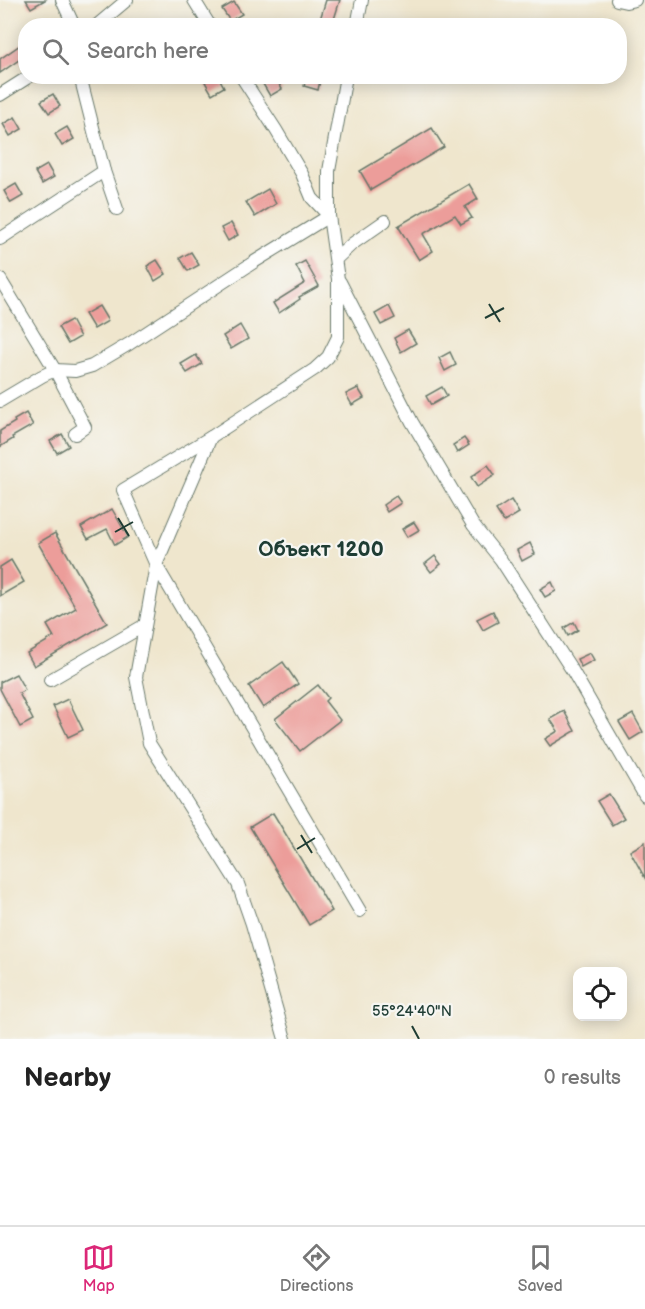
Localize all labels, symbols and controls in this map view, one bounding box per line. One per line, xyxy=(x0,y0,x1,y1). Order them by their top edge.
search box xyxy=(18,18,627,84)
icon: search xyxy=(39,35,72,68)
text: Search here xyxy=(87,38,209,65)
district label: Объект 1200 xyxy=(258,537,384,562)
map controls xyxy=(573,967,627,1021)
button: locate xyxy=(573,967,627,1021)
text: 55°24'40"N xyxy=(372,1002,452,1021)
text: Nearby xyxy=(24,1063,111,1094)
text: 0 results xyxy=(544,1066,621,1090)
tab: Map xyxy=(82,1241,115,1296)
tab: Directions xyxy=(280,1241,353,1296)
tab: Saved xyxy=(518,1241,563,1296)

